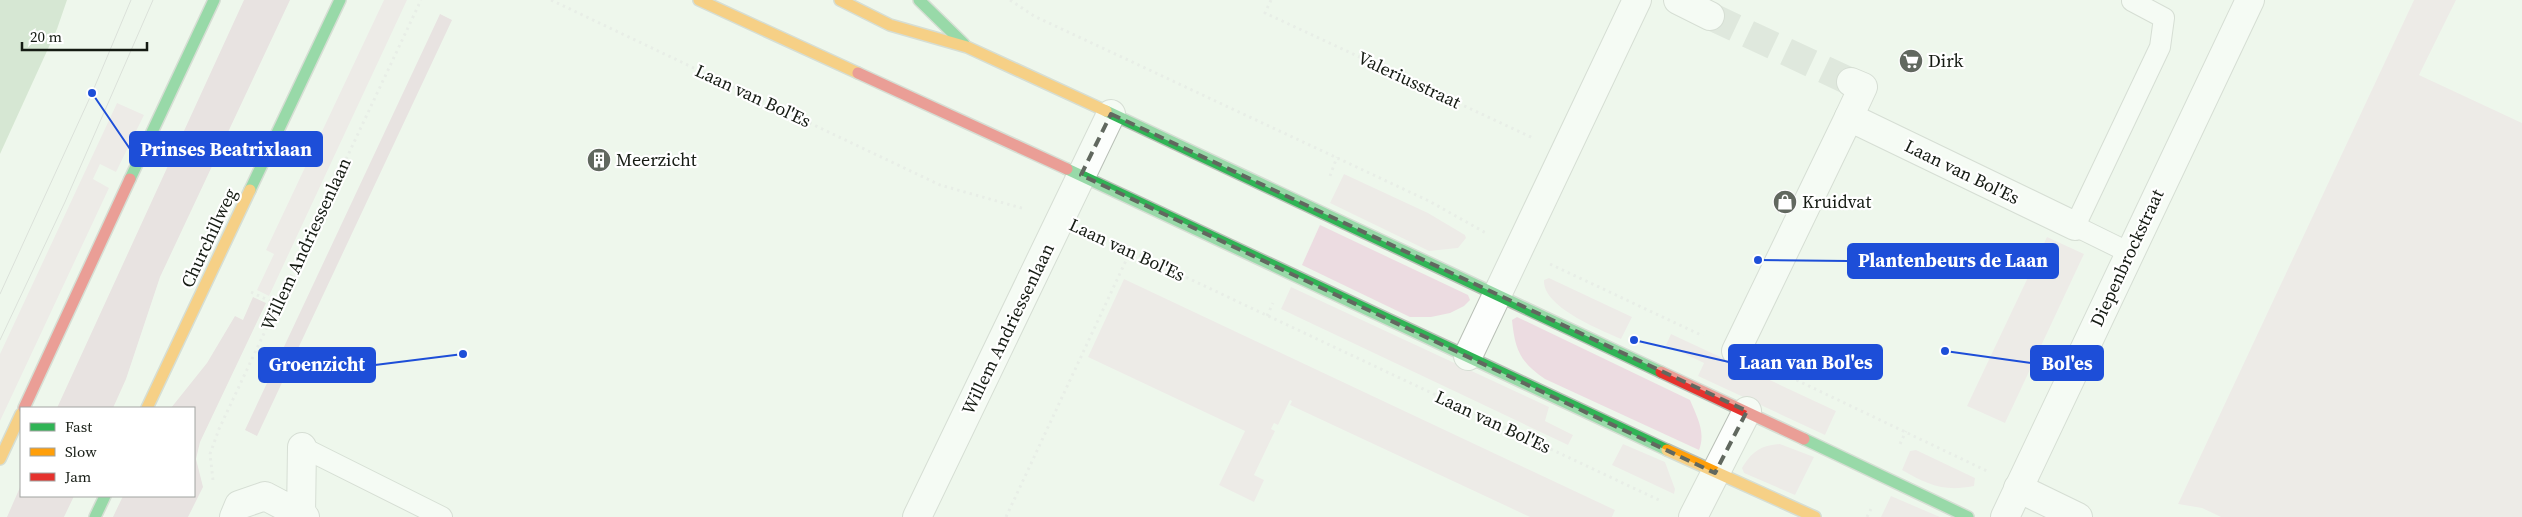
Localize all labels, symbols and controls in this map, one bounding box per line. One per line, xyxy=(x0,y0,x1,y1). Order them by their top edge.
scale bar xyxy=(22,20,148,52)
text: 20 m xyxy=(30,26,62,47)
street label: Valeriusstraat xyxy=(1354,45,1465,114)
supermarket icon: Dirk xyxy=(1898,48,1924,74)
place label: Dirk xyxy=(1928,48,1964,73)
street label: Laan van Bol'Es xyxy=(691,58,815,133)
callout: Prinses Beatrixlaan xyxy=(130,132,322,166)
street label: Laan van Bol'Es xyxy=(1901,133,2024,210)
text: Prinses Beatrixlaan xyxy=(140,136,312,162)
building icon: Meerzicht xyxy=(586,147,612,173)
place label: Meerzicht xyxy=(616,147,697,172)
street label: Willem Andriessenlaan xyxy=(255,153,357,334)
street label: Churchillweg xyxy=(175,184,243,292)
street label: Diepenbrockstraat xyxy=(2084,185,2169,331)
shop icon: Kruidvat xyxy=(1772,189,1798,215)
place label: Kruidvat xyxy=(1802,189,1871,214)
street label: Laan van Bol'Es xyxy=(1065,212,1189,287)
street label: Willem Andriessenlaan xyxy=(955,239,1060,419)
callout: Plantenbeurs de Laan xyxy=(1848,244,2058,278)
text: Plantenbeurs de Laan xyxy=(1858,247,2048,273)
callout: Laan van Bol'es xyxy=(1729,345,1882,379)
callout: Bol'es xyxy=(2031,346,2103,380)
callout: Groenzicht xyxy=(259,348,375,382)
text: Laan van Bol'es xyxy=(1739,349,1873,375)
text: Bol'es xyxy=(2041,350,2093,376)
text: Groenzicht xyxy=(269,351,365,377)
street label: Laan van Bol'Es xyxy=(1431,384,1555,459)
legend xyxy=(20,407,195,497)
text: Fast xyxy=(65,416,92,437)
text: Slow xyxy=(65,441,97,462)
text: Jam xyxy=(64,466,92,487)

